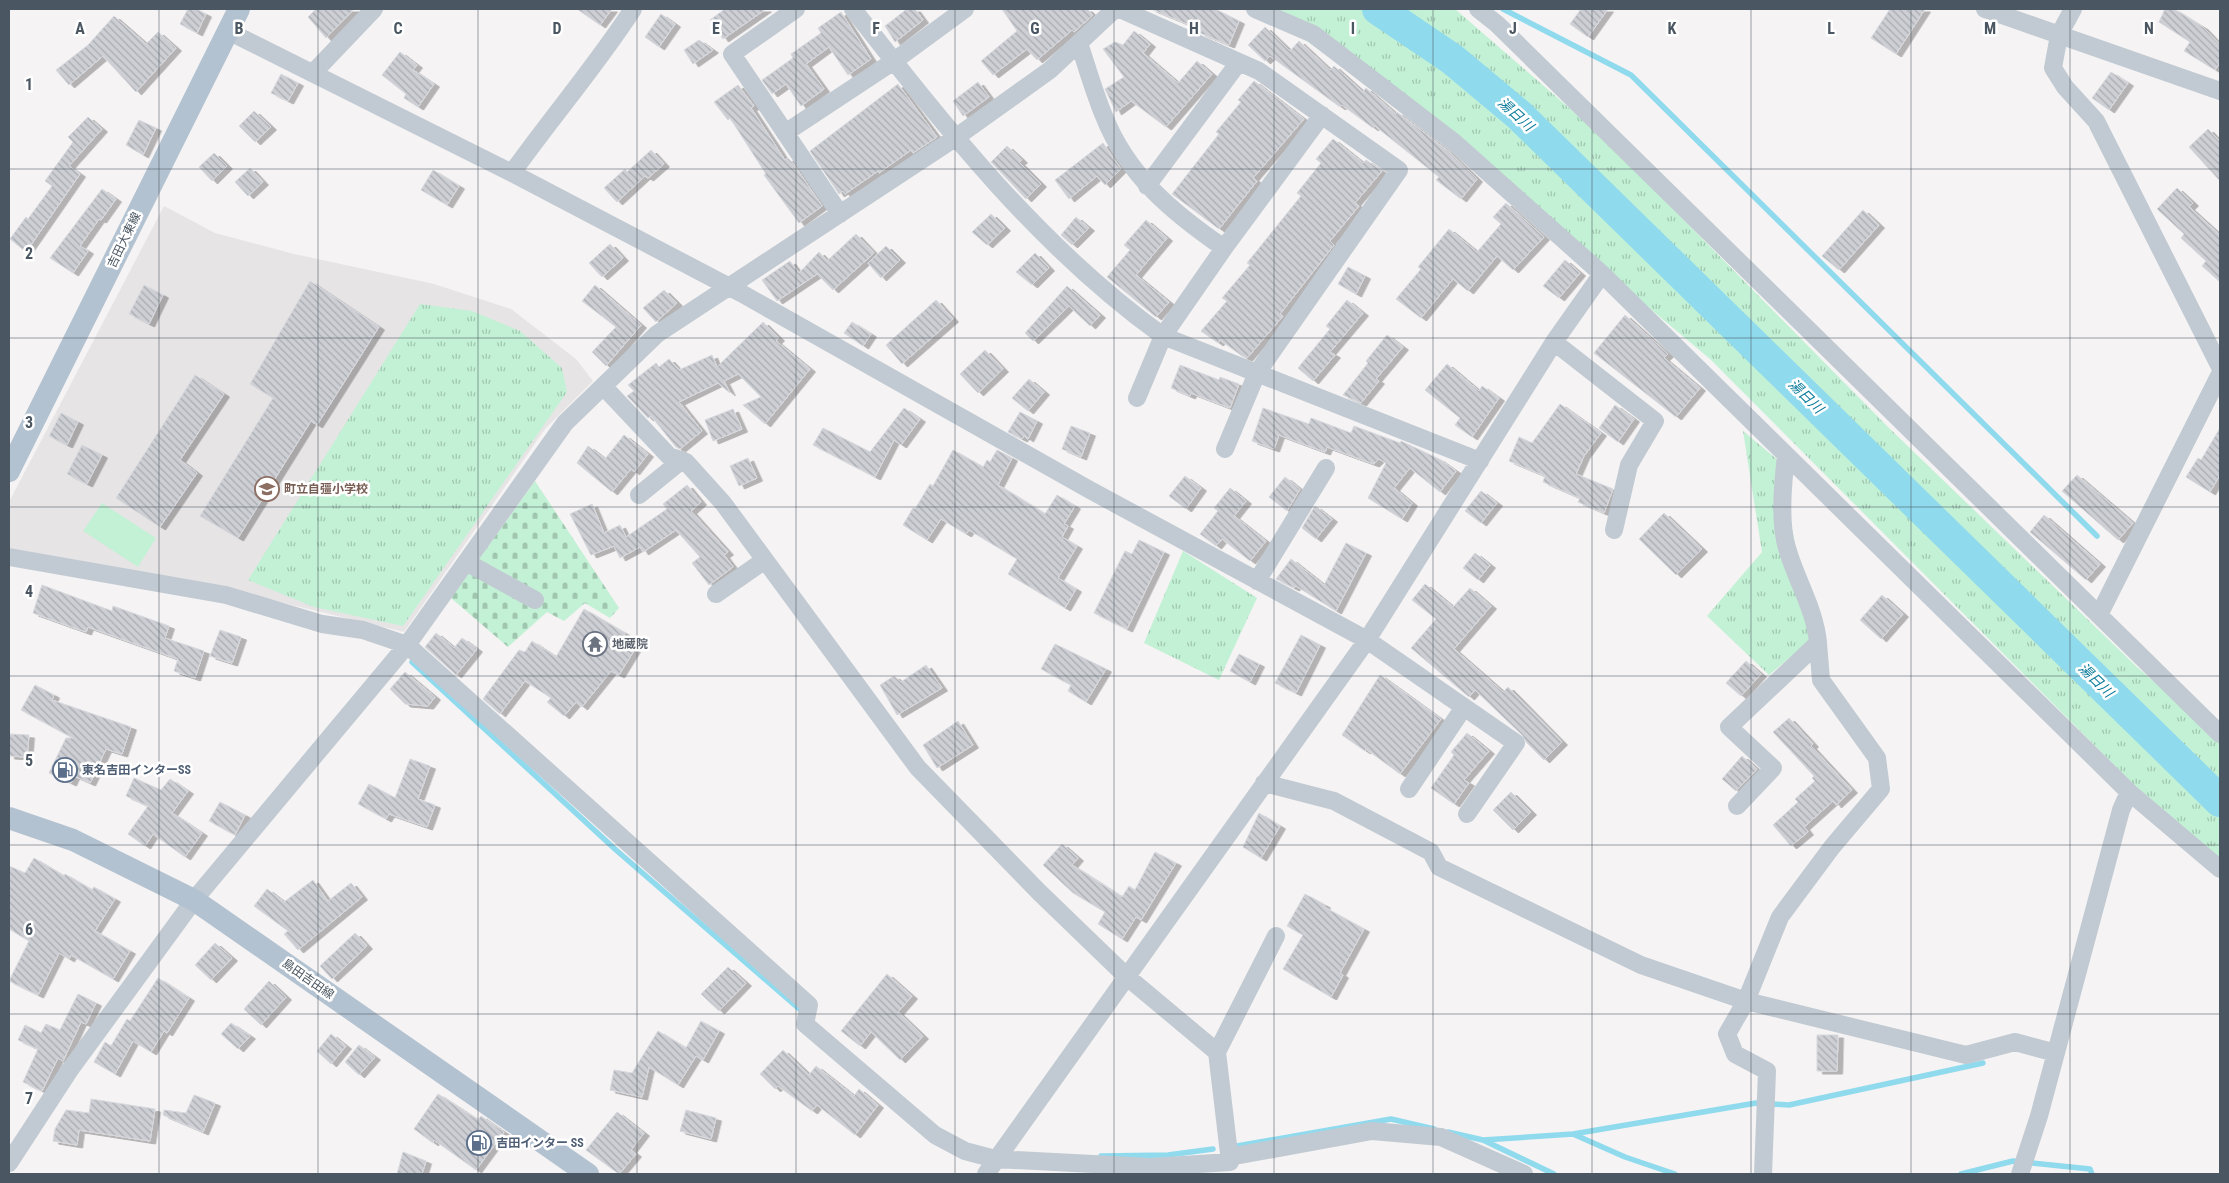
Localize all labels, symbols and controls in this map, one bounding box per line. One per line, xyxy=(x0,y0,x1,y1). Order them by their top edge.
text: A xyxy=(75,19,85,38)
text: B xyxy=(235,19,244,38)
text: C xyxy=(393,19,403,38)
text: D xyxy=(552,19,562,38)
text: E xyxy=(712,19,720,38)
text: F xyxy=(872,19,880,38)
text: G xyxy=(1030,19,1040,38)
text: H xyxy=(1189,19,1199,38)
text: I xyxy=(1351,19,1355,38)
text: J xyxy=(1509,19,1517,38)
text: K xyxy=(1668,19,1677,38)
text: L xyxy=(1827,19,1835,38)
text: M xyxy=(1984,19,1996,38)
text: N xyxy=(2144,19,2154,38)
text: 1 xyxy=(25,75,33,94)
water label: 湯日川 xyxy=(1495,94,1538,135)
street label: 吉田大東線 xyxy=(105,210,143,270)
text: 2 xyxy=(25,244,33,263)
water label: 湯日川 xyxy=(1785,376,1828,418)
text: 3 xyxy=(25,413,33,432)
school or university icon: 町立自彊小学校 xyxy=(254,476,280,502)
place label: 町立自彊小学校 xyxy=(284,482,368,496)
text: 4 xyxy=(25,582,33,601)
temple icon: 地蔵院 xyxy=(582,631,608,657)
place label: 地蔵院 xyxy=(612,637,648,651)
water label: 湯日川 xyxy=(2075,660,2118,702)
text: 5 xyxy=(25,751,33,770)
fuel station icon: 東名吉田インターSS xyxy=(52,757,78,783)
place label: 東名吉田インターSS xyxy=(82,763,191,777)
text: 6 xyxy=(25,920,33,939)
street label: 島田吉田線 xyxy=(279,956,337,1002)
text: 7 xyxy=(25,1089,33,1108)
fuel station icon: 吉田インター SS xyxy=(466,1130,492,1156)
place label: 吉田インター SS xyxy=(496,1136,584,1150)

